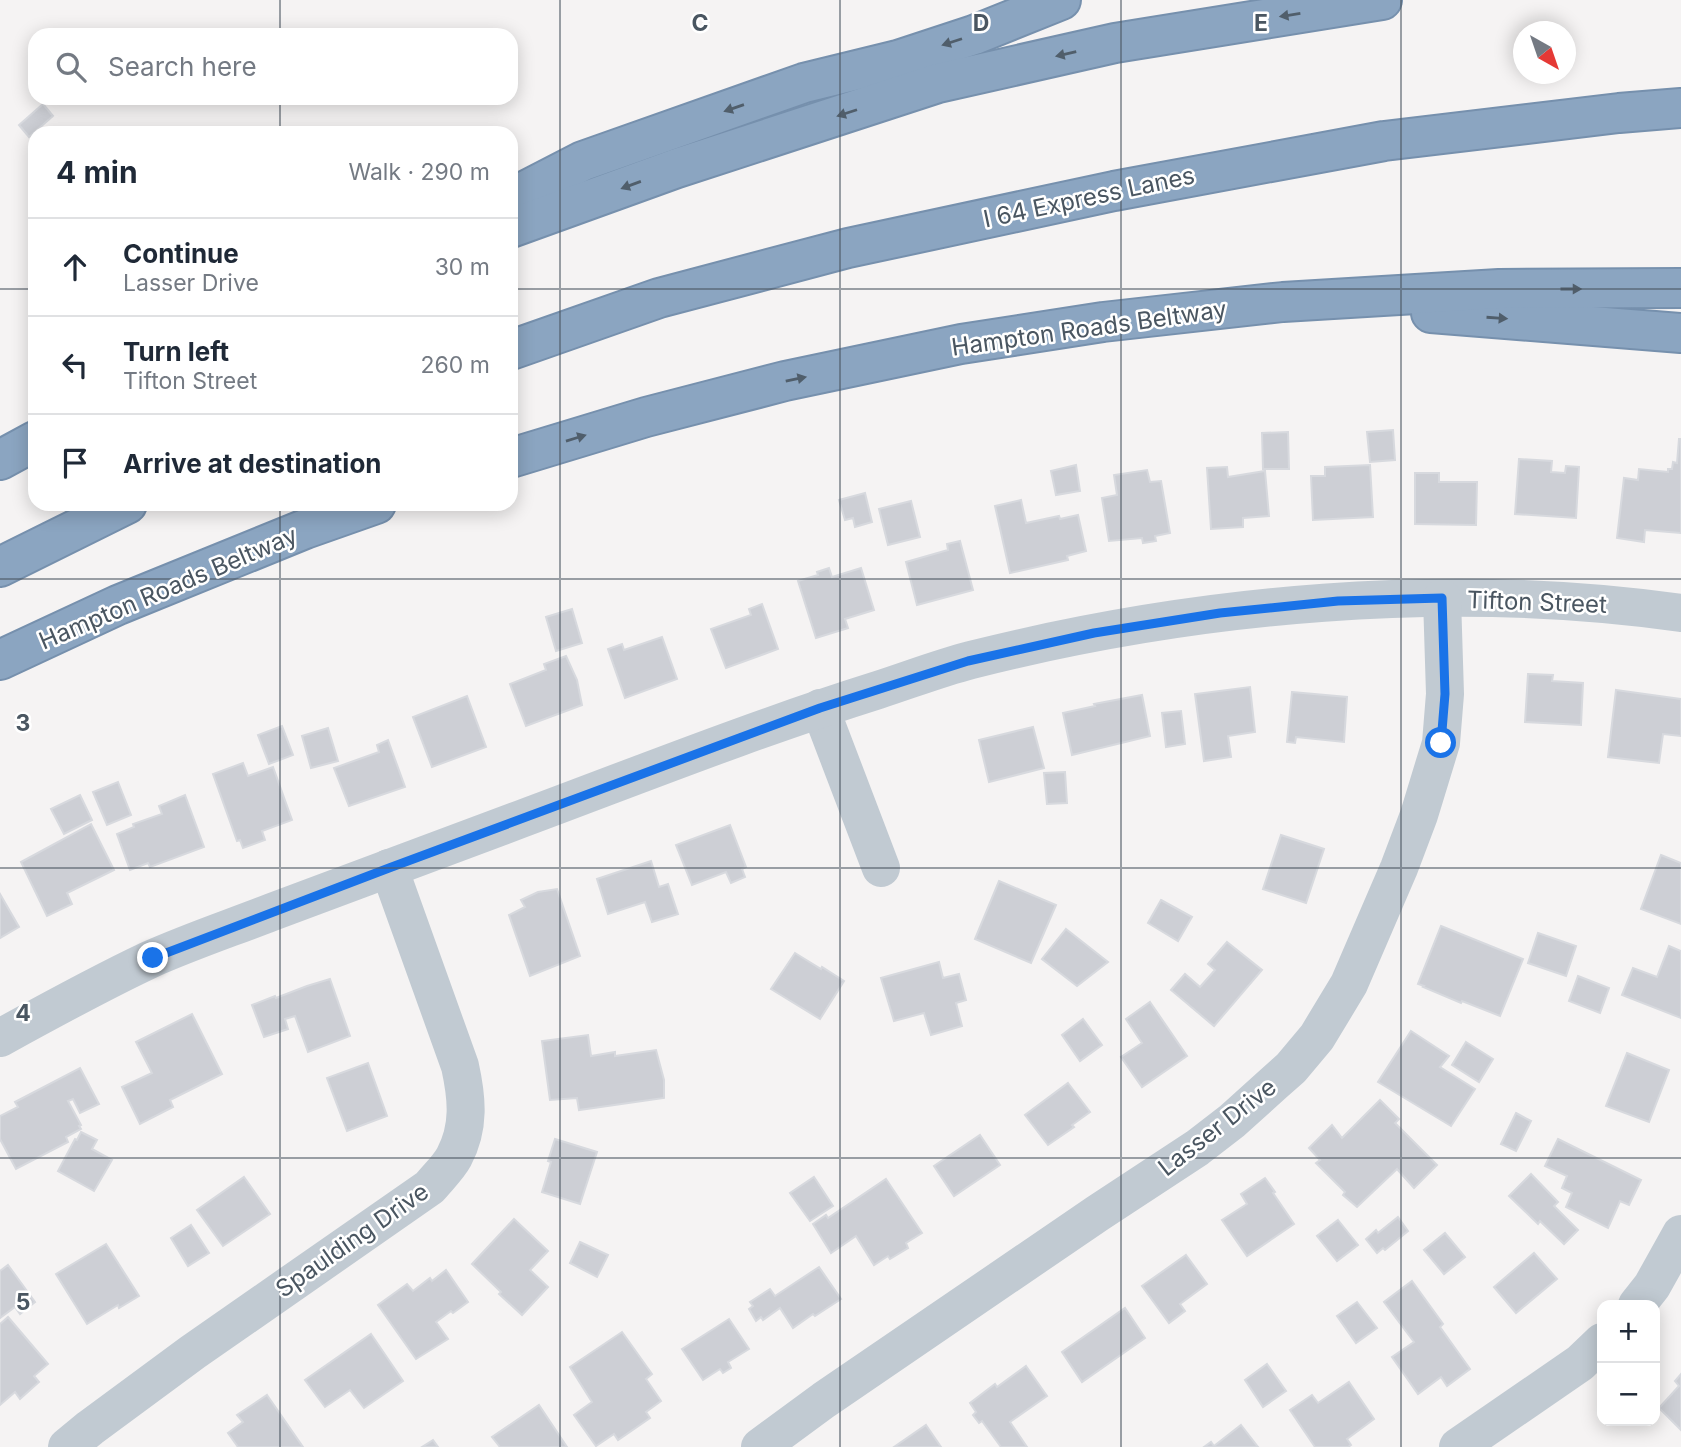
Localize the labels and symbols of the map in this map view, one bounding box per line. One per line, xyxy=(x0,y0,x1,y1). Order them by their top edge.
text: C xyxy=(691,9,709,37)
text: D xyxy=(973,9,989,37)
text: E xyxy=(1254,9,1268,37)
one-way arrow xyxy=(1279,10,1301,21)
north arrow xyxy=(1513,21,1576,84)
one-way arrow xyxy=(941,37,962,48)
one-way arrow xyxy=(1055,49,1077,60)
one-way arrow xyxy=(723,103,744,114)
one-way arrow xyxy=(836,108,857,119)
street label: I 64 Express Lanes xyxy=(981,160,1197,234)
one-way arrow xyxy=(620,180,641,191)
one-way arrow xyxy=(1560,283,1582,295)
street label: Hampton Roads Beltway xyxy=(950,294,1228,362)
one-way arrow xyxy=(1487,313,1509,324)
one-way arrow xyxy=(785,373,807,384)
one-way arrow xyxy=(566,433,587,443)
street label: Hampton Roads Beltway xyxy=(35,520,301,656)
street label: Tifton Street xyxy=(1467,585,1608,619)
text: 3 xyxy=(16,709,30,737)
route start xyxy=(1425,727,1456,758)
route end xyxy=(137,942,168,973)
text: 4 xyxy=(15,999,31,1027)
street label: Lasser Drive xyxy=(1152,1072,1282,1182)
street label: Spaulding Drive xyxy=(270,1177,434,1303)
text: 5 xyxy=(16,1288,30,1316)

